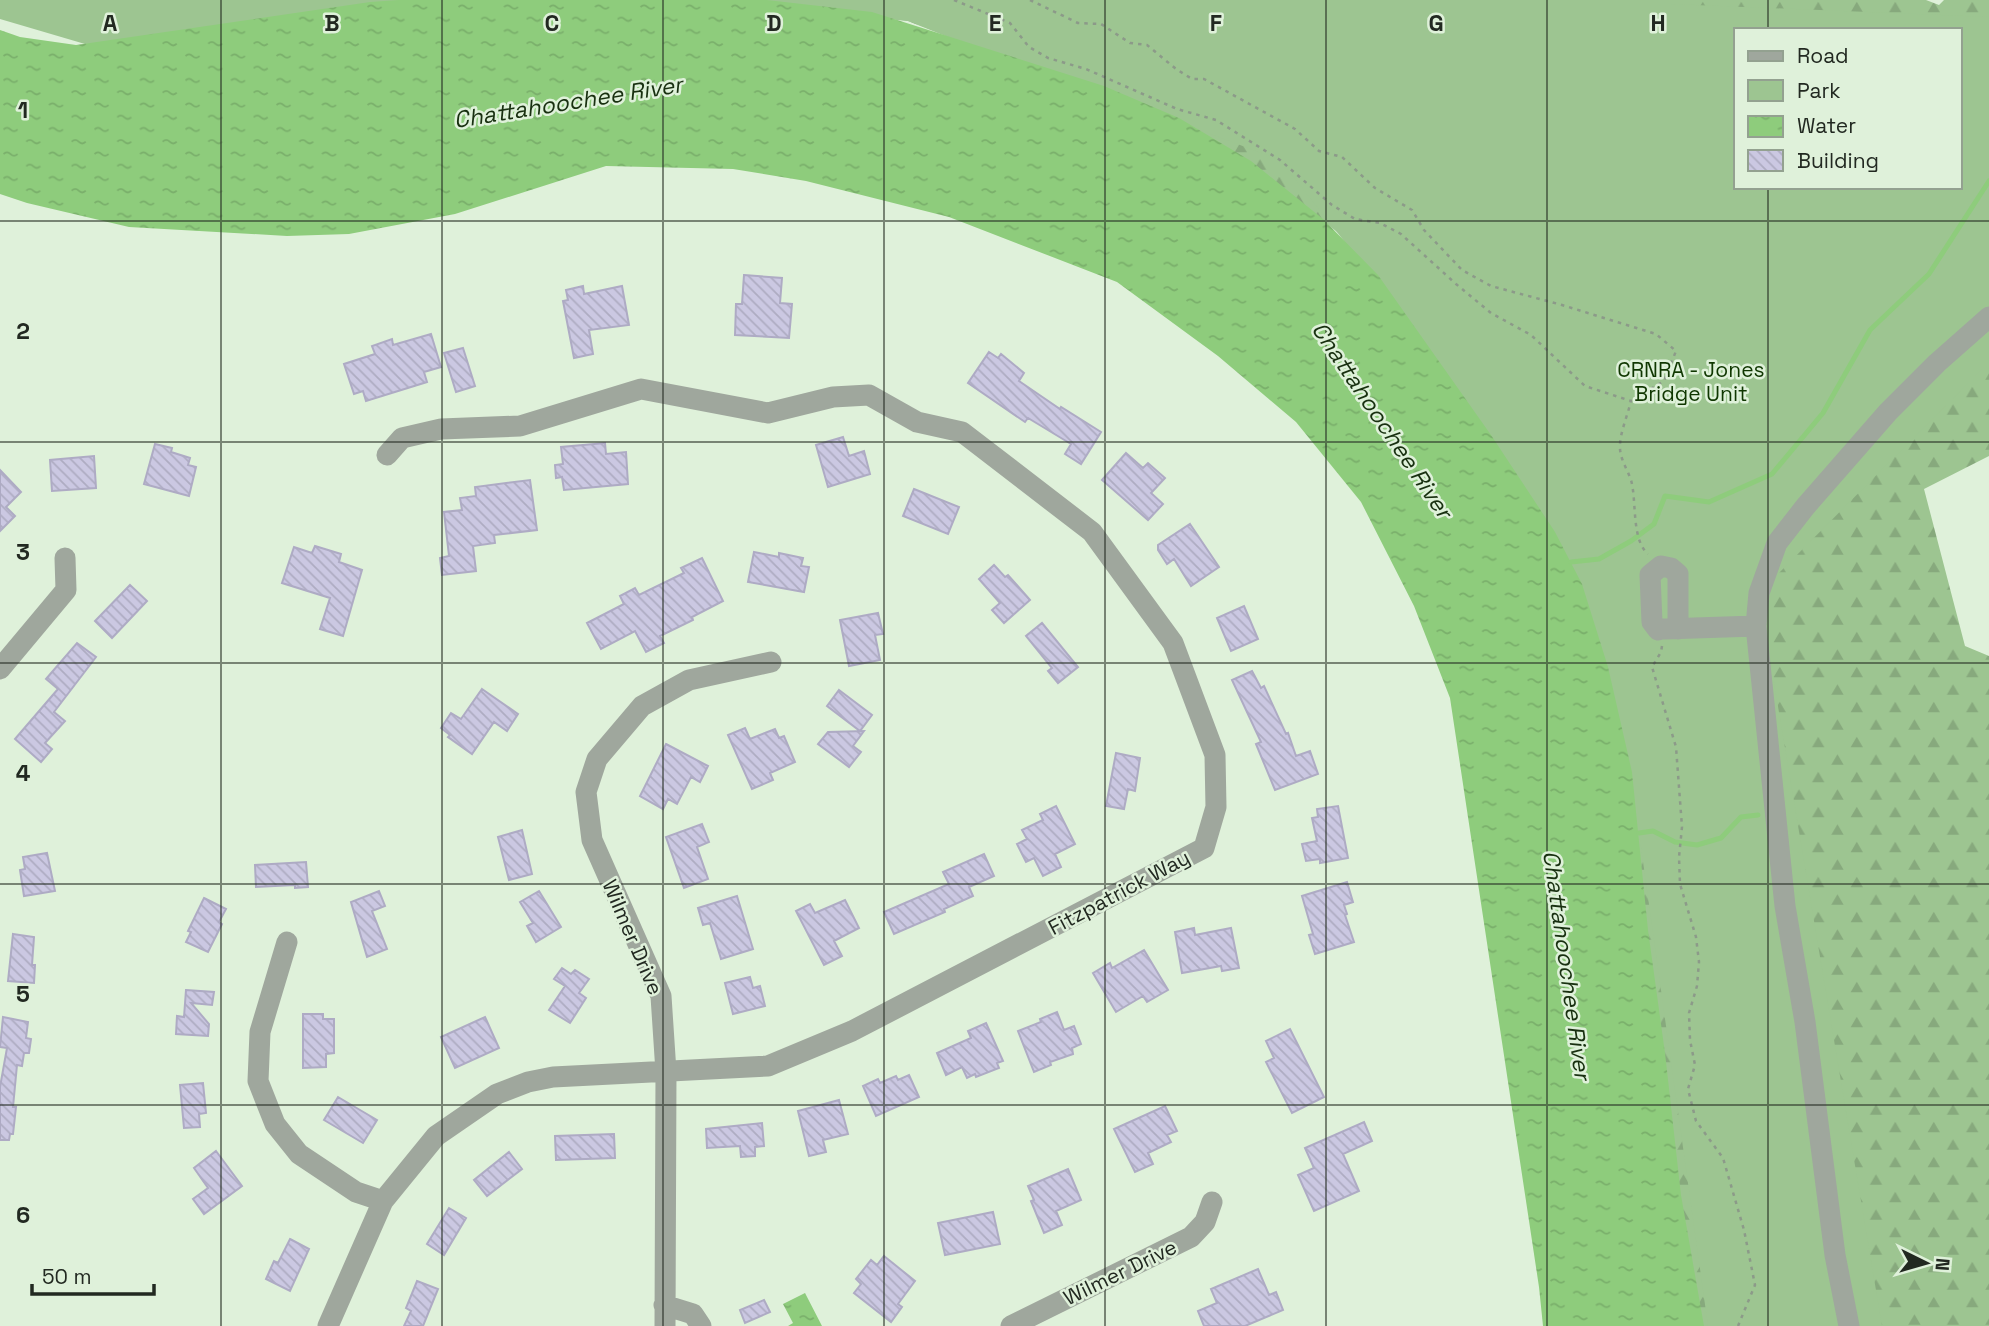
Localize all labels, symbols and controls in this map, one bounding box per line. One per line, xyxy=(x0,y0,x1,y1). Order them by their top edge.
text: A xyxy=(103,8,118,38)
text: B xyxy=(324,8,340,38)
text: C xyxy=(545,8,559,38)
text: D xyxy=(766,8,782,38)
text: E xyxy=(989,8,1001,38)
text: F xyxy=(1210,8,1222,38)
text: G xyxy=(1428,8,1444,38)
text: H xyxy=(1650,8,1666,38)
legend xyxy=(1734,28,1961,189)
text: Road xyxy=(1797,42,1849,69)
water label: Chattahoochee River xyxy=(451,69,687,135)
text: Park xyxy=(1797,77,1841,104)
text: 1 xyxy=(18,95,28,125)
text: Water xyxy=(1797,112,1856,139)
text: Building xyxy=(1797,147,1879,174)
text: 2 xyxy=(16,316,30,346)
water label: Chattahoochee River xyxy=(1305,316,1460,526)
park label: CRNRA - Jones Bridge Unit xyxy=(1617,356,1765,407)
text: 3 xyxy=(16,537,30,567)
text: 4 xyxy=(16,758,31,788)
street label: Fitzpatrick Way xyxy=(1043,843,1195,941)
water label: Chattahoochee River xyxy=(1536,848,1598,1084)
street label: Wilmer Drive xyxy=(597,875,669,999)
text: 5 xyxy=(16,979,30,1009)
text: 6 xyxy=(16,1200,30,1230)
north arrow xyxy=(1891,1228,1961,1298)
street label: Wilmer Drive xyxy=(1059,1233,1181,1311)
scale bar xyxy=(32,1252,154,1296)
text: N xyxy=(1929,1257,1955,1272)
text: 50 m xyxy=(42,1263,92,1290)

